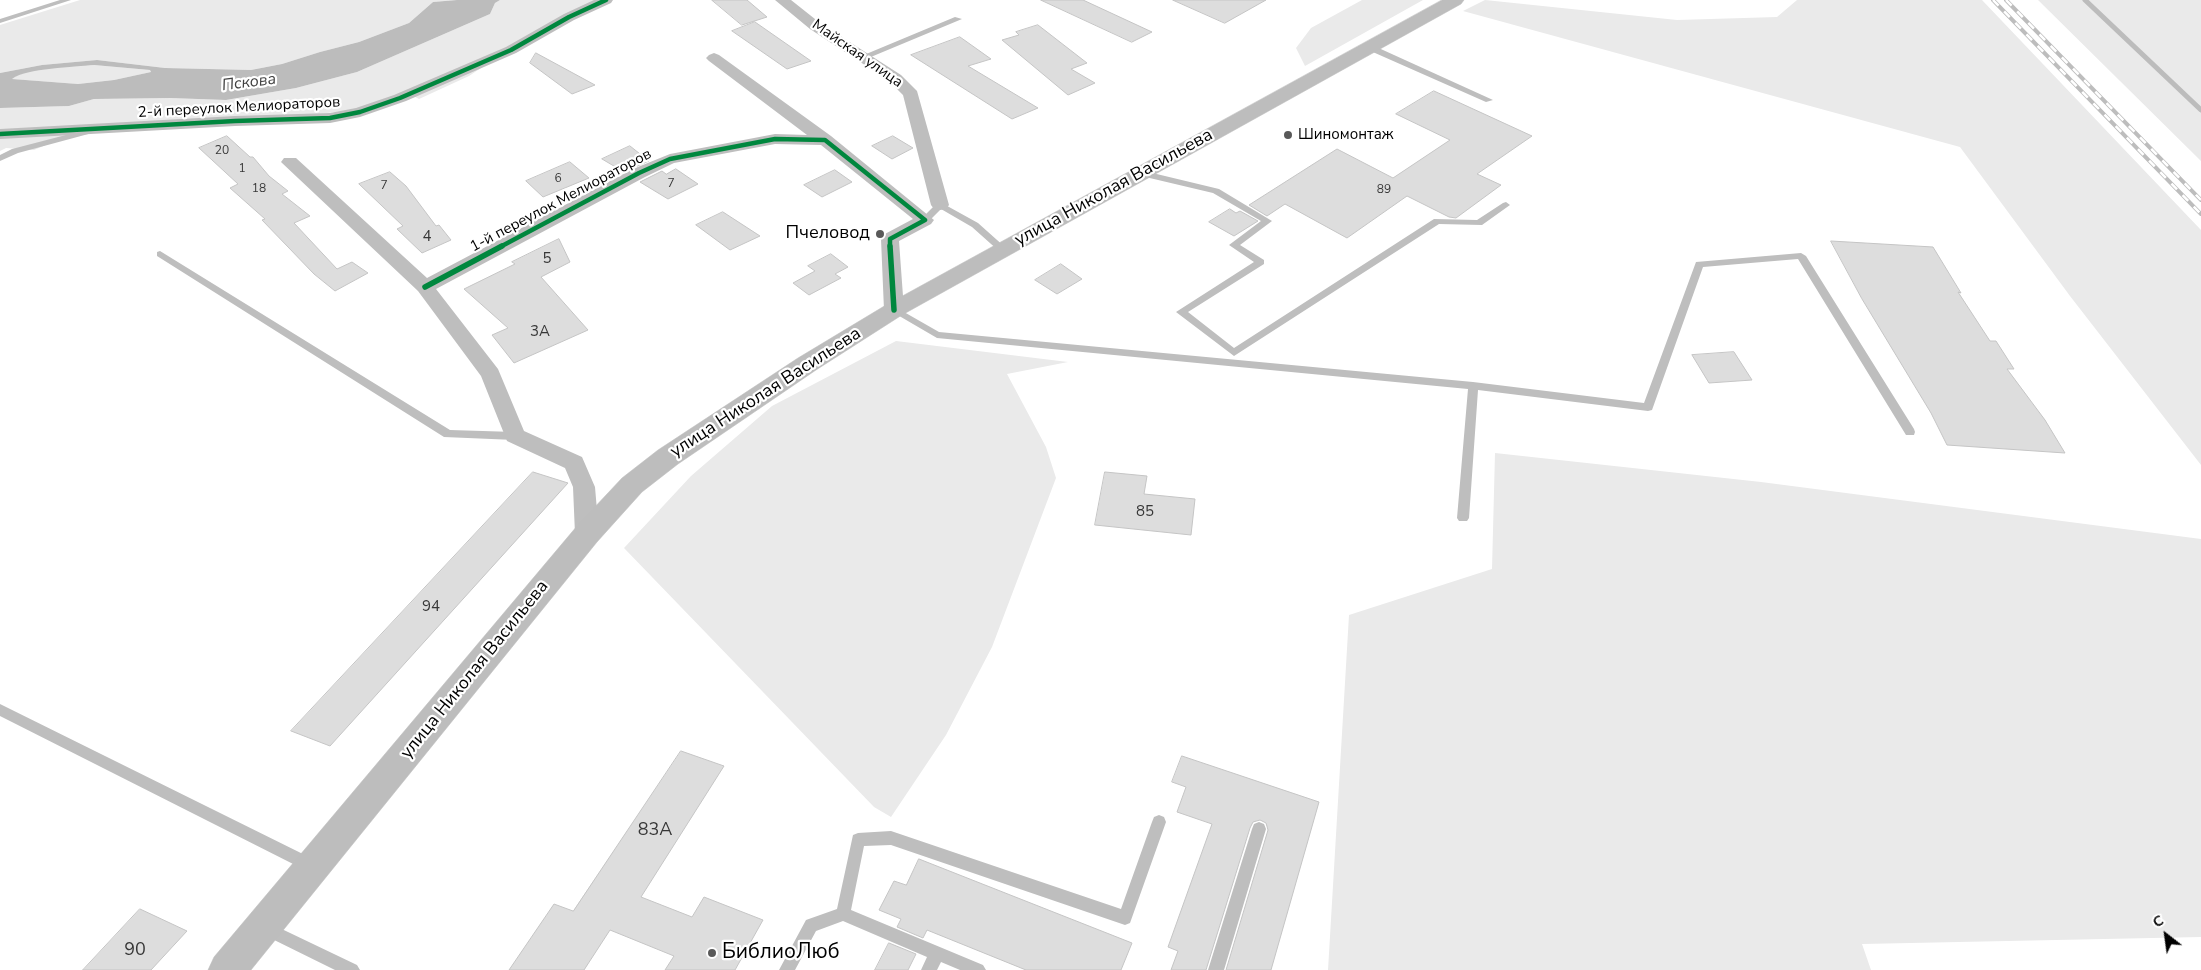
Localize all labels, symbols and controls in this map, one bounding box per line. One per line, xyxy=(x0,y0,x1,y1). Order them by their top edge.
street label: Майская улица xyxy=(808,16,906,92)
water label: Пскова xyxy=(221,70,277,96)
street label: 2-й переулок Мелиораторов xyxy=(137,94,341,122)
street label: улица Николая Васильева xyxy=(1011,124,1217,252)
place label: Шиномонтаж xyxy=(1298,126,1394,144)
marker: Шиномонтаж xyxy=(1282,129,1294,141)
house number: 20 xyxy=(215,144,229,158)
street label: 1-й переулок Мелиораторов xyxy=(467,146,655,256)
house number: 1 xyxy=(238,162,246,176)
house number: 6 xyxy=(554,172,562,186)
house number: 7 xyxy=(667,177,675,191)
house number: 7 xyxy=(380,179,388,193)
house number: 18 xyxy=(252,182,266,196)
house number: 89 xyxy=(1377,183,1391,197)
place label: Пчеловод xyxy=(785,223,870,245)
house number: 4 xyxy=(423,228,431,246)
marker: Пчеловод xyxy=(874,228,886,240)
house number: 5 xyxy=(543,250,551,268)
house number: 3А xyxy=(530,323,550,341)
street label: улица Николая Васильева xyxy=(667,323,865,463)
house number: 85 xyxy=(1136,503,1154,521)
street label: улица Николая Васильева xyxy=(396,577,554,763)
house number: 94 xyxy=(422,598,440,616)
house number: 83А xyxy=(638,820,672,842)
north arrow xyxy=(2141,910,2191,960)
text: С xyxy=(2149,911,2167,932)
house number: 90 xyxy=(124,940,146,962)
place label: БиблиоЛюб xyxy=(722,940,840,966)
marker: БиблиоЛюб xyxy=(706,947,718,959)

